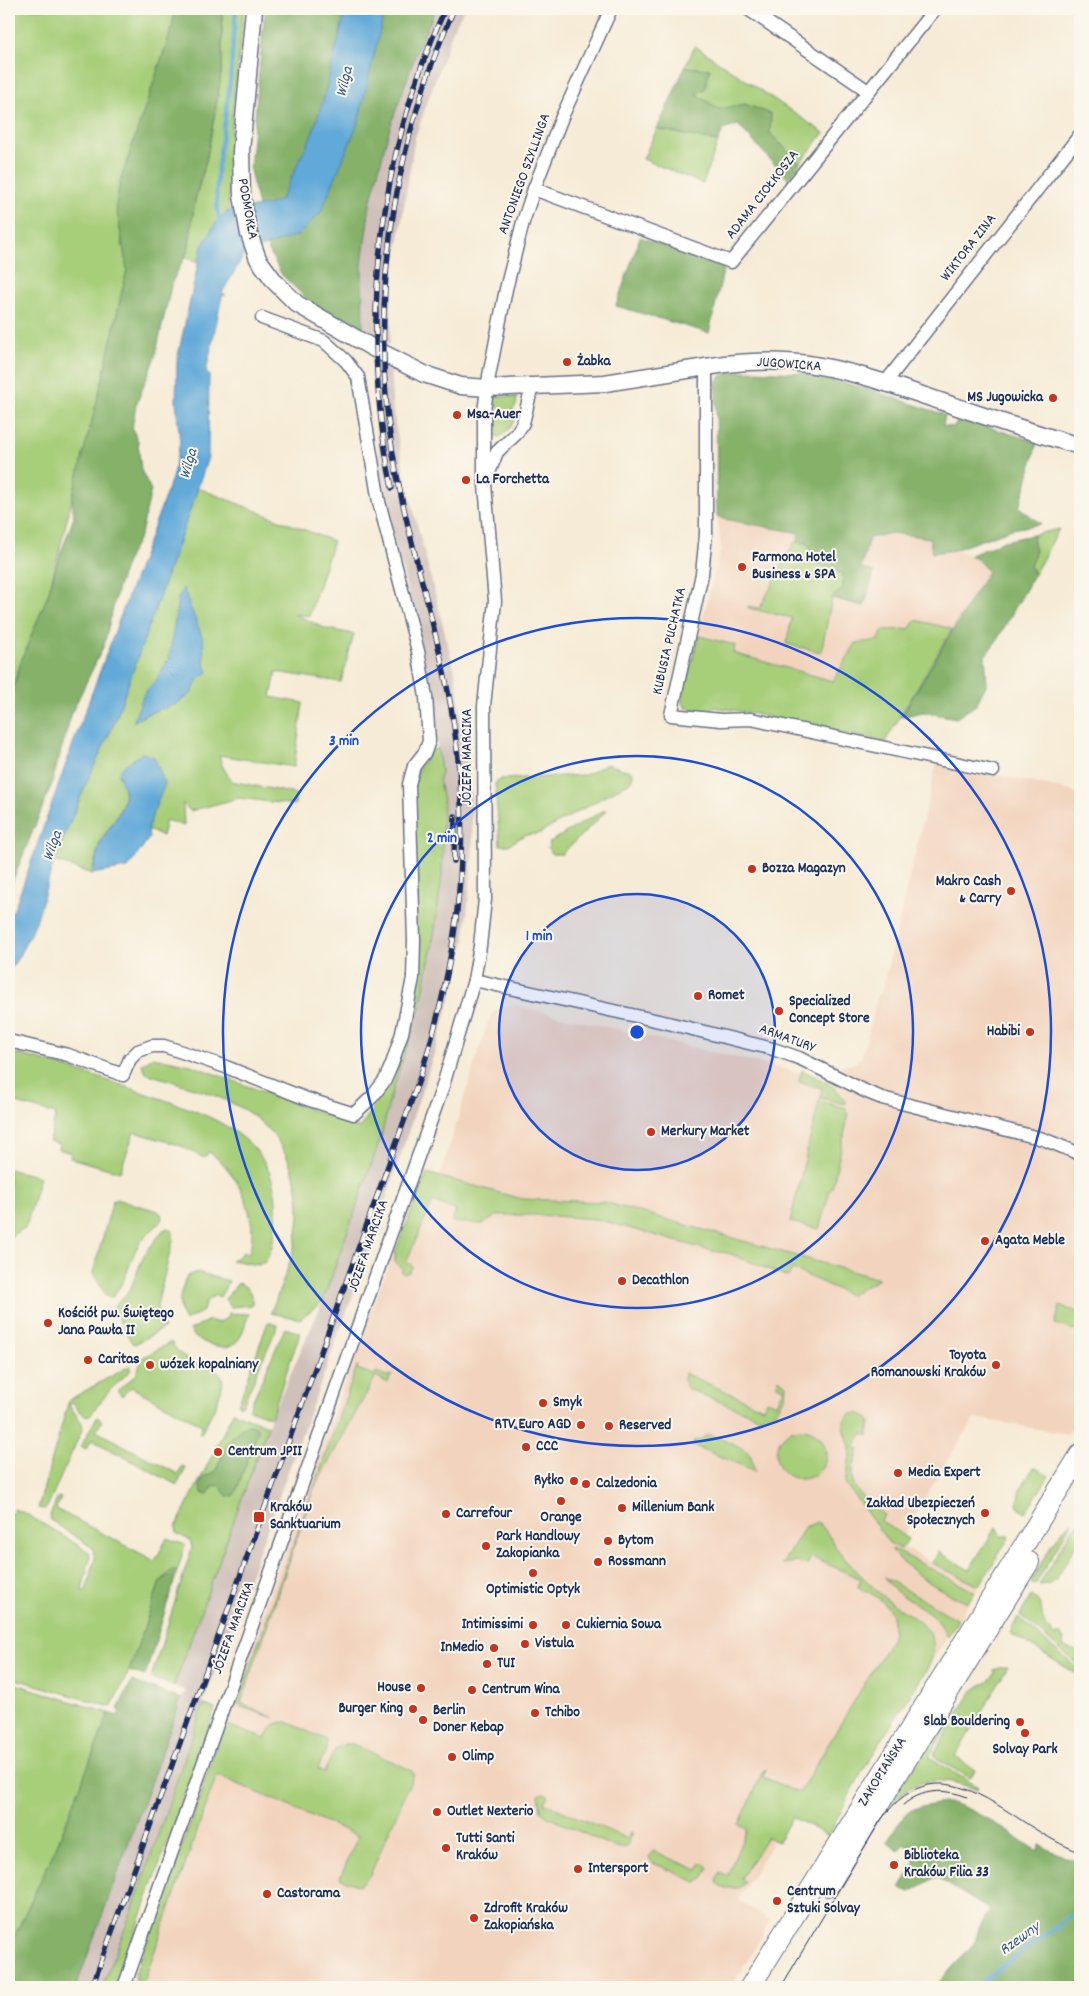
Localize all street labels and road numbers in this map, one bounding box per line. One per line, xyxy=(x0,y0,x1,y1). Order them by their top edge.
street label: ANTONIEGO SZYLLINGA xyxy=(493,110,557,238)
street label: ADAMA CIOŁKOSZA xyxy=(721,145,805,245)
street label: PODMOKŁA xyxy=(231,177,263,241)
street label: WIKTORA ZINA xyxy=(936,209,1002,287)
street label: JUGOWICKA xyxy=(756,352,822,378)
street label: KUBUSIA PUCHATKA xyxy=(647,585,693,697)
street label: JÓZEFA MARCIKA xyxy=(457,709,479,805)
street label: ARMATURY xyxy=(756,1019,819,1060)
street label: JÓZEFA MARCIKA xyxy=(343,1197,395,1295)
street label: JÓZEFA MARCIKA xyxy=(207,1579,261,1677)
street label: ZAKOPIAŃSKA xyxy=(853,1733,913,1811)

